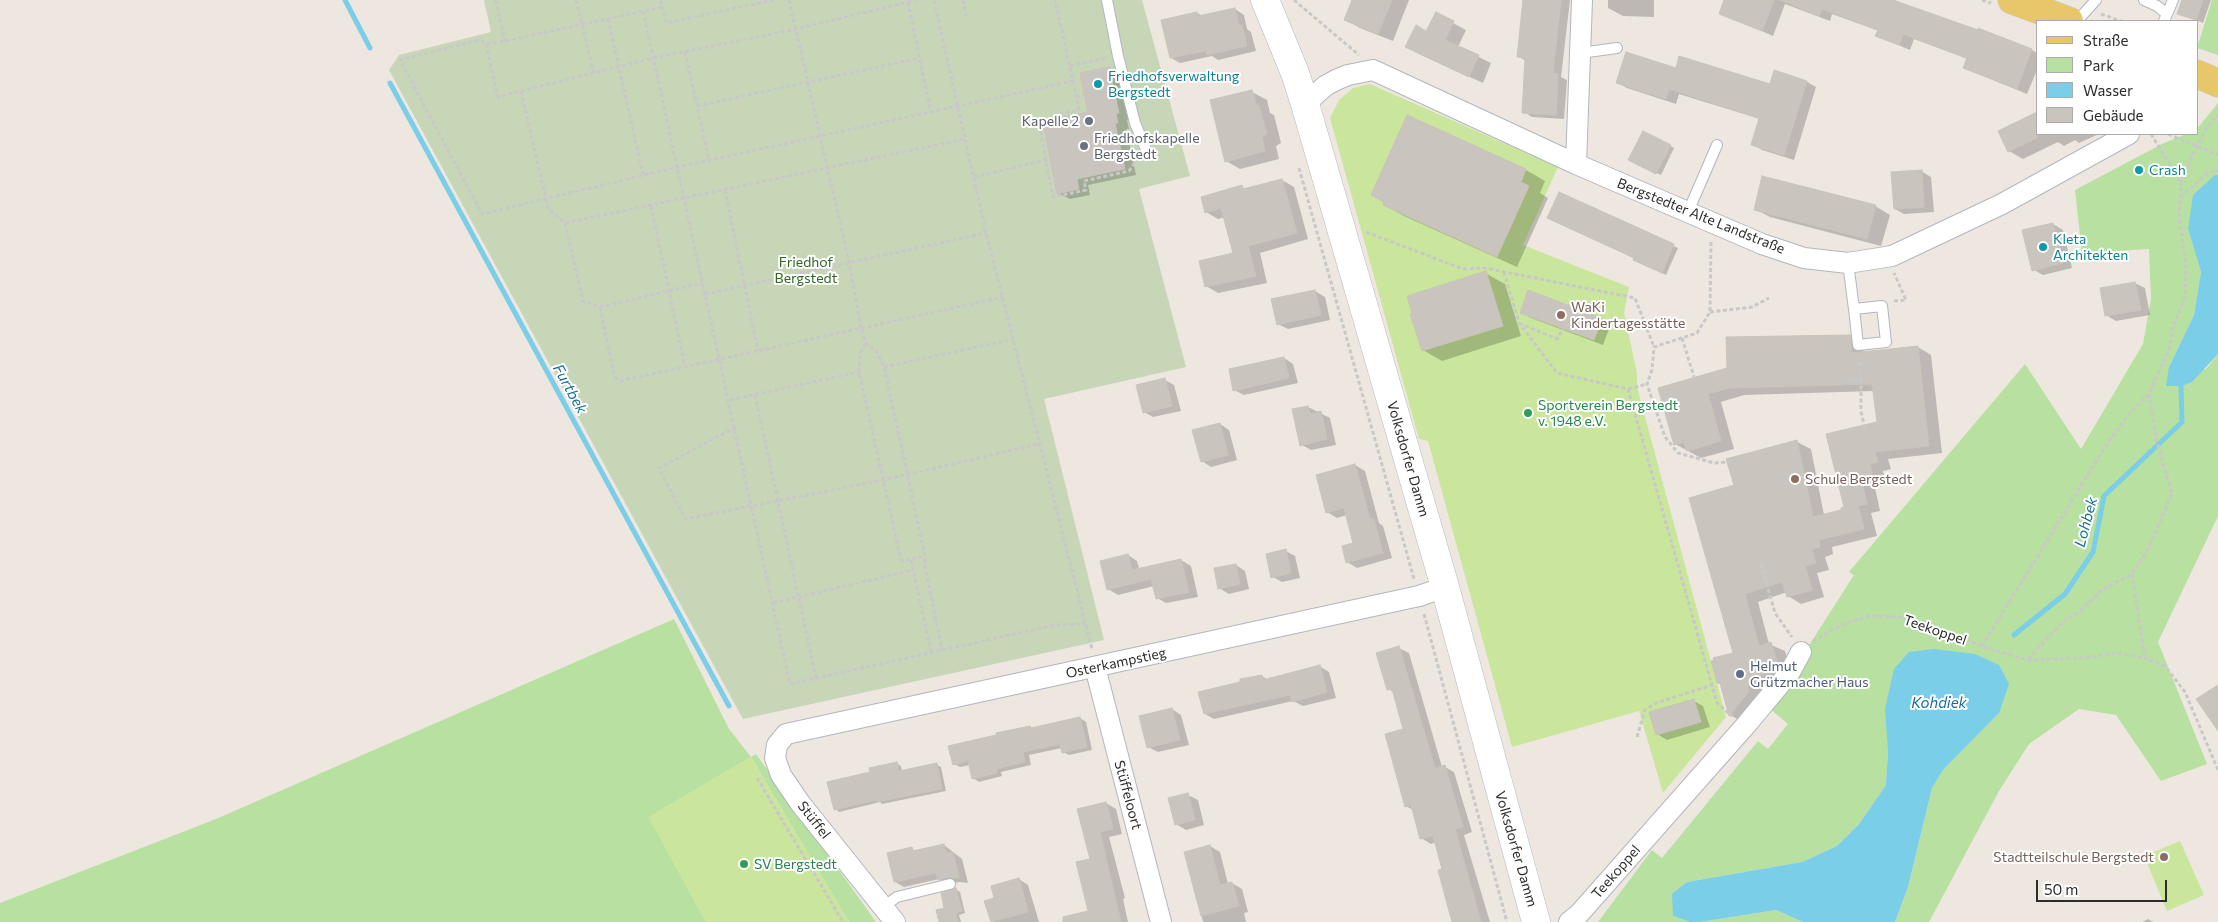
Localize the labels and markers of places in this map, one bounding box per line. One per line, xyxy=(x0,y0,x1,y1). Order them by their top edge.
place label: Friedhofsverwaltung Bergstedt xyxy=(1108,68,1239,100)
marker: Friedhofsverwaltung Bergstedt xyxy=(1092,78,1104,90)
place label: Kapelle 2 xyxy=(1022,113,1079,129)
marker: Kapelle 2 xyxy=(1083,115,1095,127)
place label: Friedhofskapelle Bergstedt xyxy=(1094,130,1200,162)
marker: Friedhofskapelle Bergstedt xyxy=(1078,140,1090,152)
place label: Crash xyxy=(2149,162,2186,178)
marker: Crash xyxy=(2133,164,2145,176)
place label: Kleta Architekten xyxy=(2053,231,2128,264)
marker: Kleta Architekten xyxy=(2037,241,2049,253)
place label: WaKi Kindertagesstätte xyxy=(1571,299,1685,332)
marker: WaKi Kindertagesstätte xyxy=(1555,309,1567,321)
place label: Sportverein Bergstedt v. 1948 e.V. xyxy=(1538,397,1678,430)
marker: Sportverein Bergstedt v. 1948 e.V. xyxy=(1522,407,1534,419)
place label: Schule Bergstedt xyxy=(1805,471,1912,487)
marker: Schule Bergstedt xyxy=(1789,473,1801,485)
place label: Helmut Grützmacher Haus xyxy=(1750,658,1869,690)
marker: Helmut Grützmacher Haus xyxy=(1734,668,1746,680)
place label: Stadtteilschule Bergstedt xyxy=(1993,849,2154,865)
marker: Stadtteilschule Bergstedt xyxy=(2158,851,2170,863)
place label: SV Bergstedt xyxy=(754,856,837,872)
marker: SV Bergstedt xyxy=(738,858,750,870)

